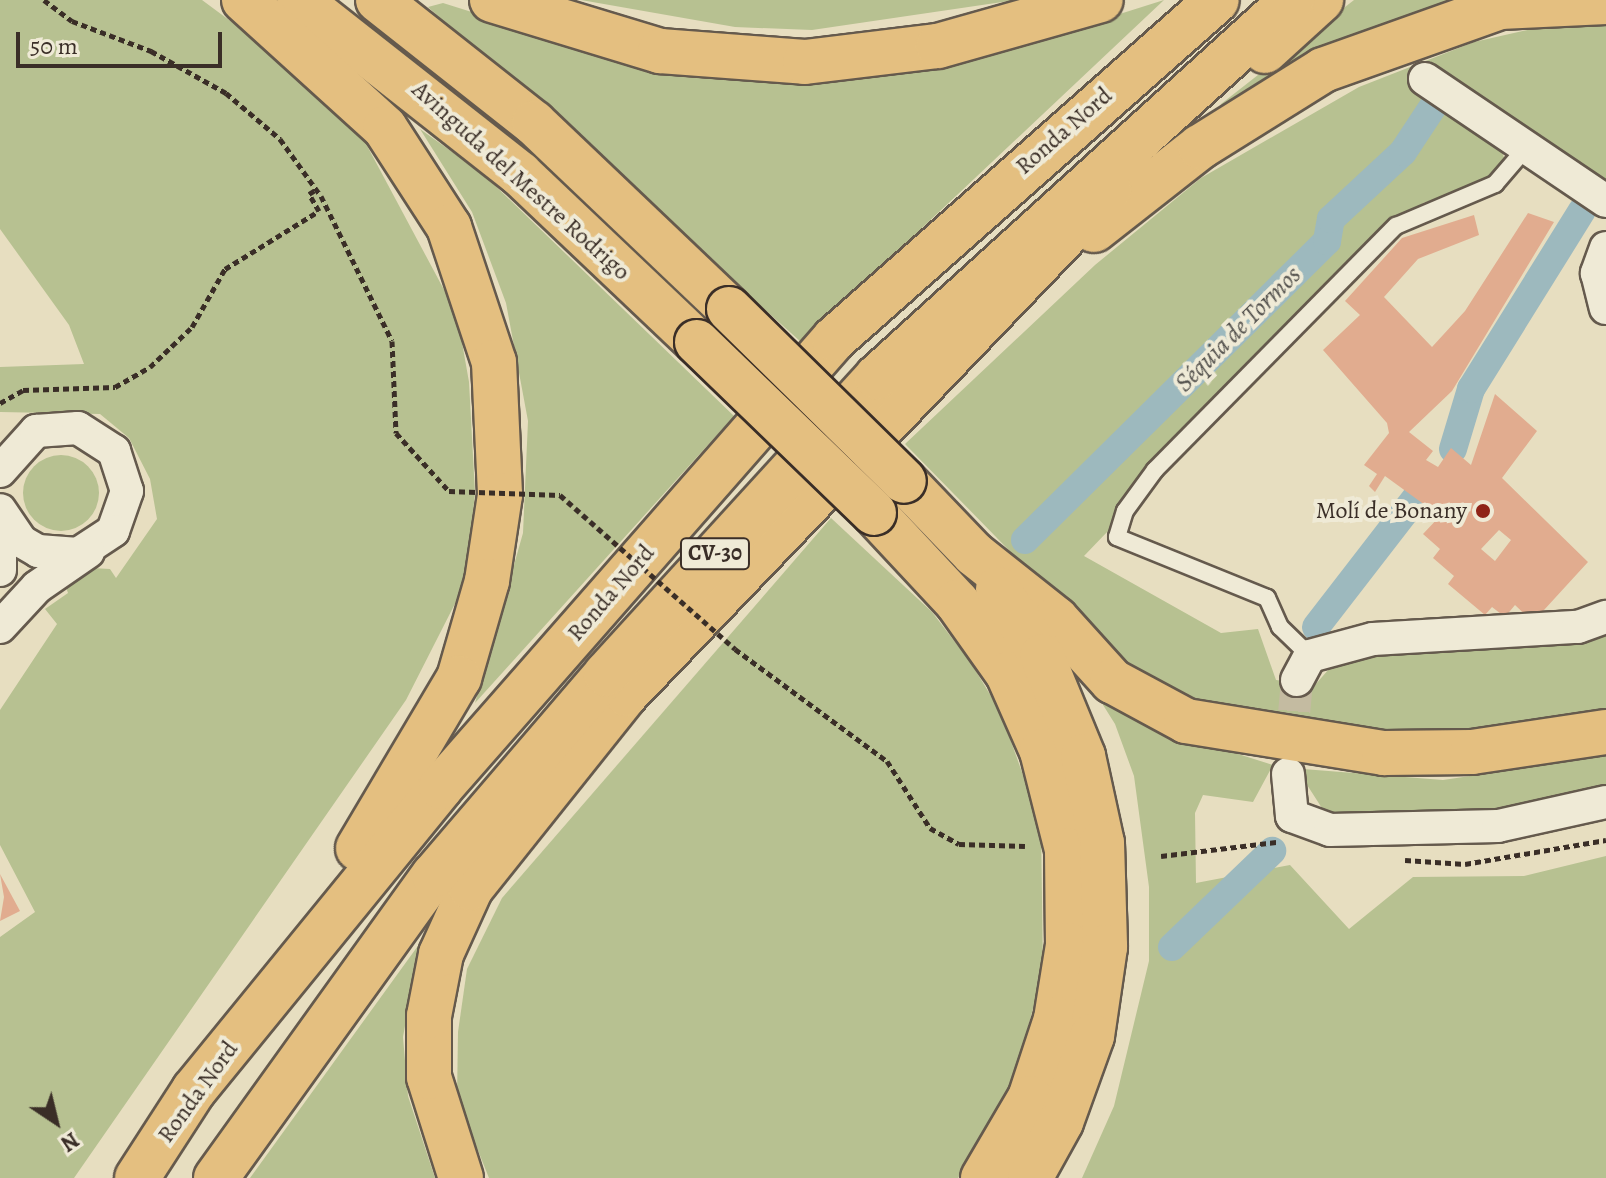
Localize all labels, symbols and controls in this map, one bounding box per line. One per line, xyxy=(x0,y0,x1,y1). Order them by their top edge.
scale bar xyxy=(20,16,226,66)
text: 50 m xyxy=(30,30,78,62)
street label: Avinguda del Mestre Rodrigo xyxy=(406,75,636,287)
street label: Ronda Nord xyxy=(1010,81,1118,181)
water label: Séquia de Tormos xyxy=(1169,260,1307,398)
place label: Molí de Bonany xyxy=(1316,497,1467,525)
marker: Molí de Bonany xyxy=(1474,502,1492,520)
road number: CV-30 xyxy=(679,536,751,572)
street label: Ronda Nord xyxy=(561,539,661,647)
street label: Ronda Nord xyxy=(152,1036,244,1148)
north arrow xyxy=(16,1082,96,1162)
text: N xyxy=(55,1125,85,1159)

